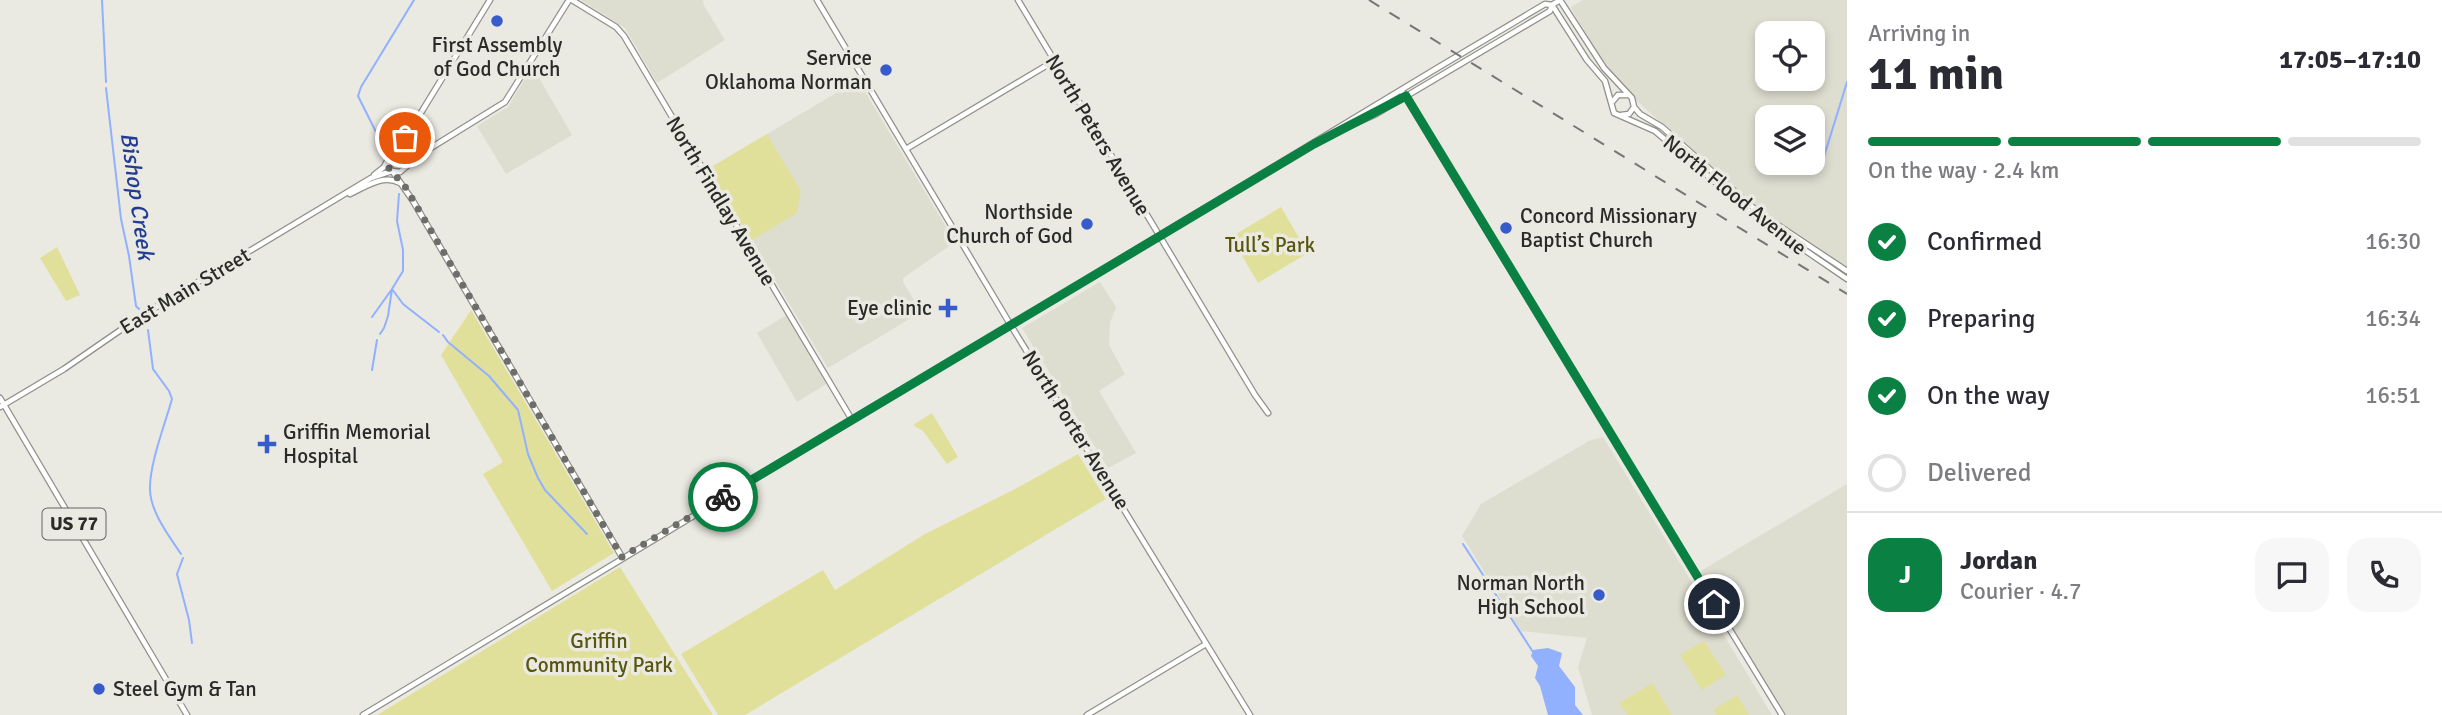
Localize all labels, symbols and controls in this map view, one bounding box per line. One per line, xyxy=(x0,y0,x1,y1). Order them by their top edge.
marker: First Assembly of God Church xyxy=(489,13,505,29)
text: Arriving in xyxy=(1868,19,1970,48)
map controls xyxy=(1755,21,1825,175)
button: locate xyxy=(1755,21,1825,91)
place label: First Assembly of God Church xyxy=(432,32,563,82)
text: 17:05–17:10 xyxy=(2279,44,2421,76)
place label: Service Oklahoma Norman xyxy=(705,45,872,95)
text: 11 min xyxy=(1868,46,2004,102)
street label: North Peters Avenue xyxy=(1040,50,1156,220)
marker: Service Oklahoma Norman xyxy=(878,62,894,78)
button: layers xyxy=(1755,105,1825,175)
pin xyxy=(375,108,435,168)
street label: North Findlay Avenue xyxy=(660,112,782,290)
icon: bag xyxy=(386,119,424,157)
street label: North Flood Avenue xyxy=(1658,129,1812,261)
water label: Bishop Creek xyxy=(114,130,161,264)
text: On the way · 2.4 km xyxy=(1868,156,2059,185)
place label: Northside Church of God xyxy=(946,199,1073,249)
place label: Concord Missionary Baptist Church xyxy=(1520,203,1697,253)
marker: Northside Church of God xyxy=(1079,216,1095,232)
marker: Concord Missionary Baptist Church xyxy=(1498,220,1514,236)
icon: check xyxy=(1868,223,1906,261)
text: Confirmed xyxy=(1927,226,2042,258)
text: 16:30 xyxy=(2365,227,2421,256)
park label: Tull’s Park xyxy=(1225,232,1315,258)
street label: East Main Street xyxy=(115,242,255,340)
place label: Eye clinic xyxy=(847,295,932,321)
marker: Eye clinic xyxy=(938,298,958,318)
icon: check xyxy=(1868,300,1906,338)
text: Preparing xyxy=(1927,303,2035,335)
text: 16:34 xyxy=(2365,304,2421,333)
street label: North Porter Avenue xyxy=(1017,346,1135,514)
icon: check xyxy=(1868,377,1906,415)
text: On the way xyxy=(1927,380,2050,412)
text: 16:51 xyxy=(2365,381,2421,410)
place label: Griffin Memorial Hospital xyxy=(283,419,431,469)
marker: Griffin Memorial Hospital xyxy=(257,434,277,454)
text: Delivered xyxy=(1927,457,2032,489)
courier xyxy=(688,462,758,532)
icon: bike xyxy=(704,478,742,516)
road number: US 77 xyxy=(42,509,106,540)
button: chat xyxy=(2255,538,2329,612)
button: phone xyxy=(2347,538,2421,612)
text: Jordan xyxy=(1960,545,2037,577)
text: J xyxy=(1899,559,1911,591)
place label: Norman North High School xyxy=(1456,570,1585,620)
pin xyxy=(1684,574,1744,634)
text: Courier · 4.7 xyxy=(1960,577,2081,606)
icon: home xyxy=(1695,585,1733,623)
marker: Norman North High School xyxy=(1591,587,1607,603)
park label: Griffin Community Park xyxy=(525,628,673,678)
place label: Steel Gym & Tan xyxy=(113,676,257,702)
marker: Steel Gym & Tan xyxy=(91,681,107,697)

